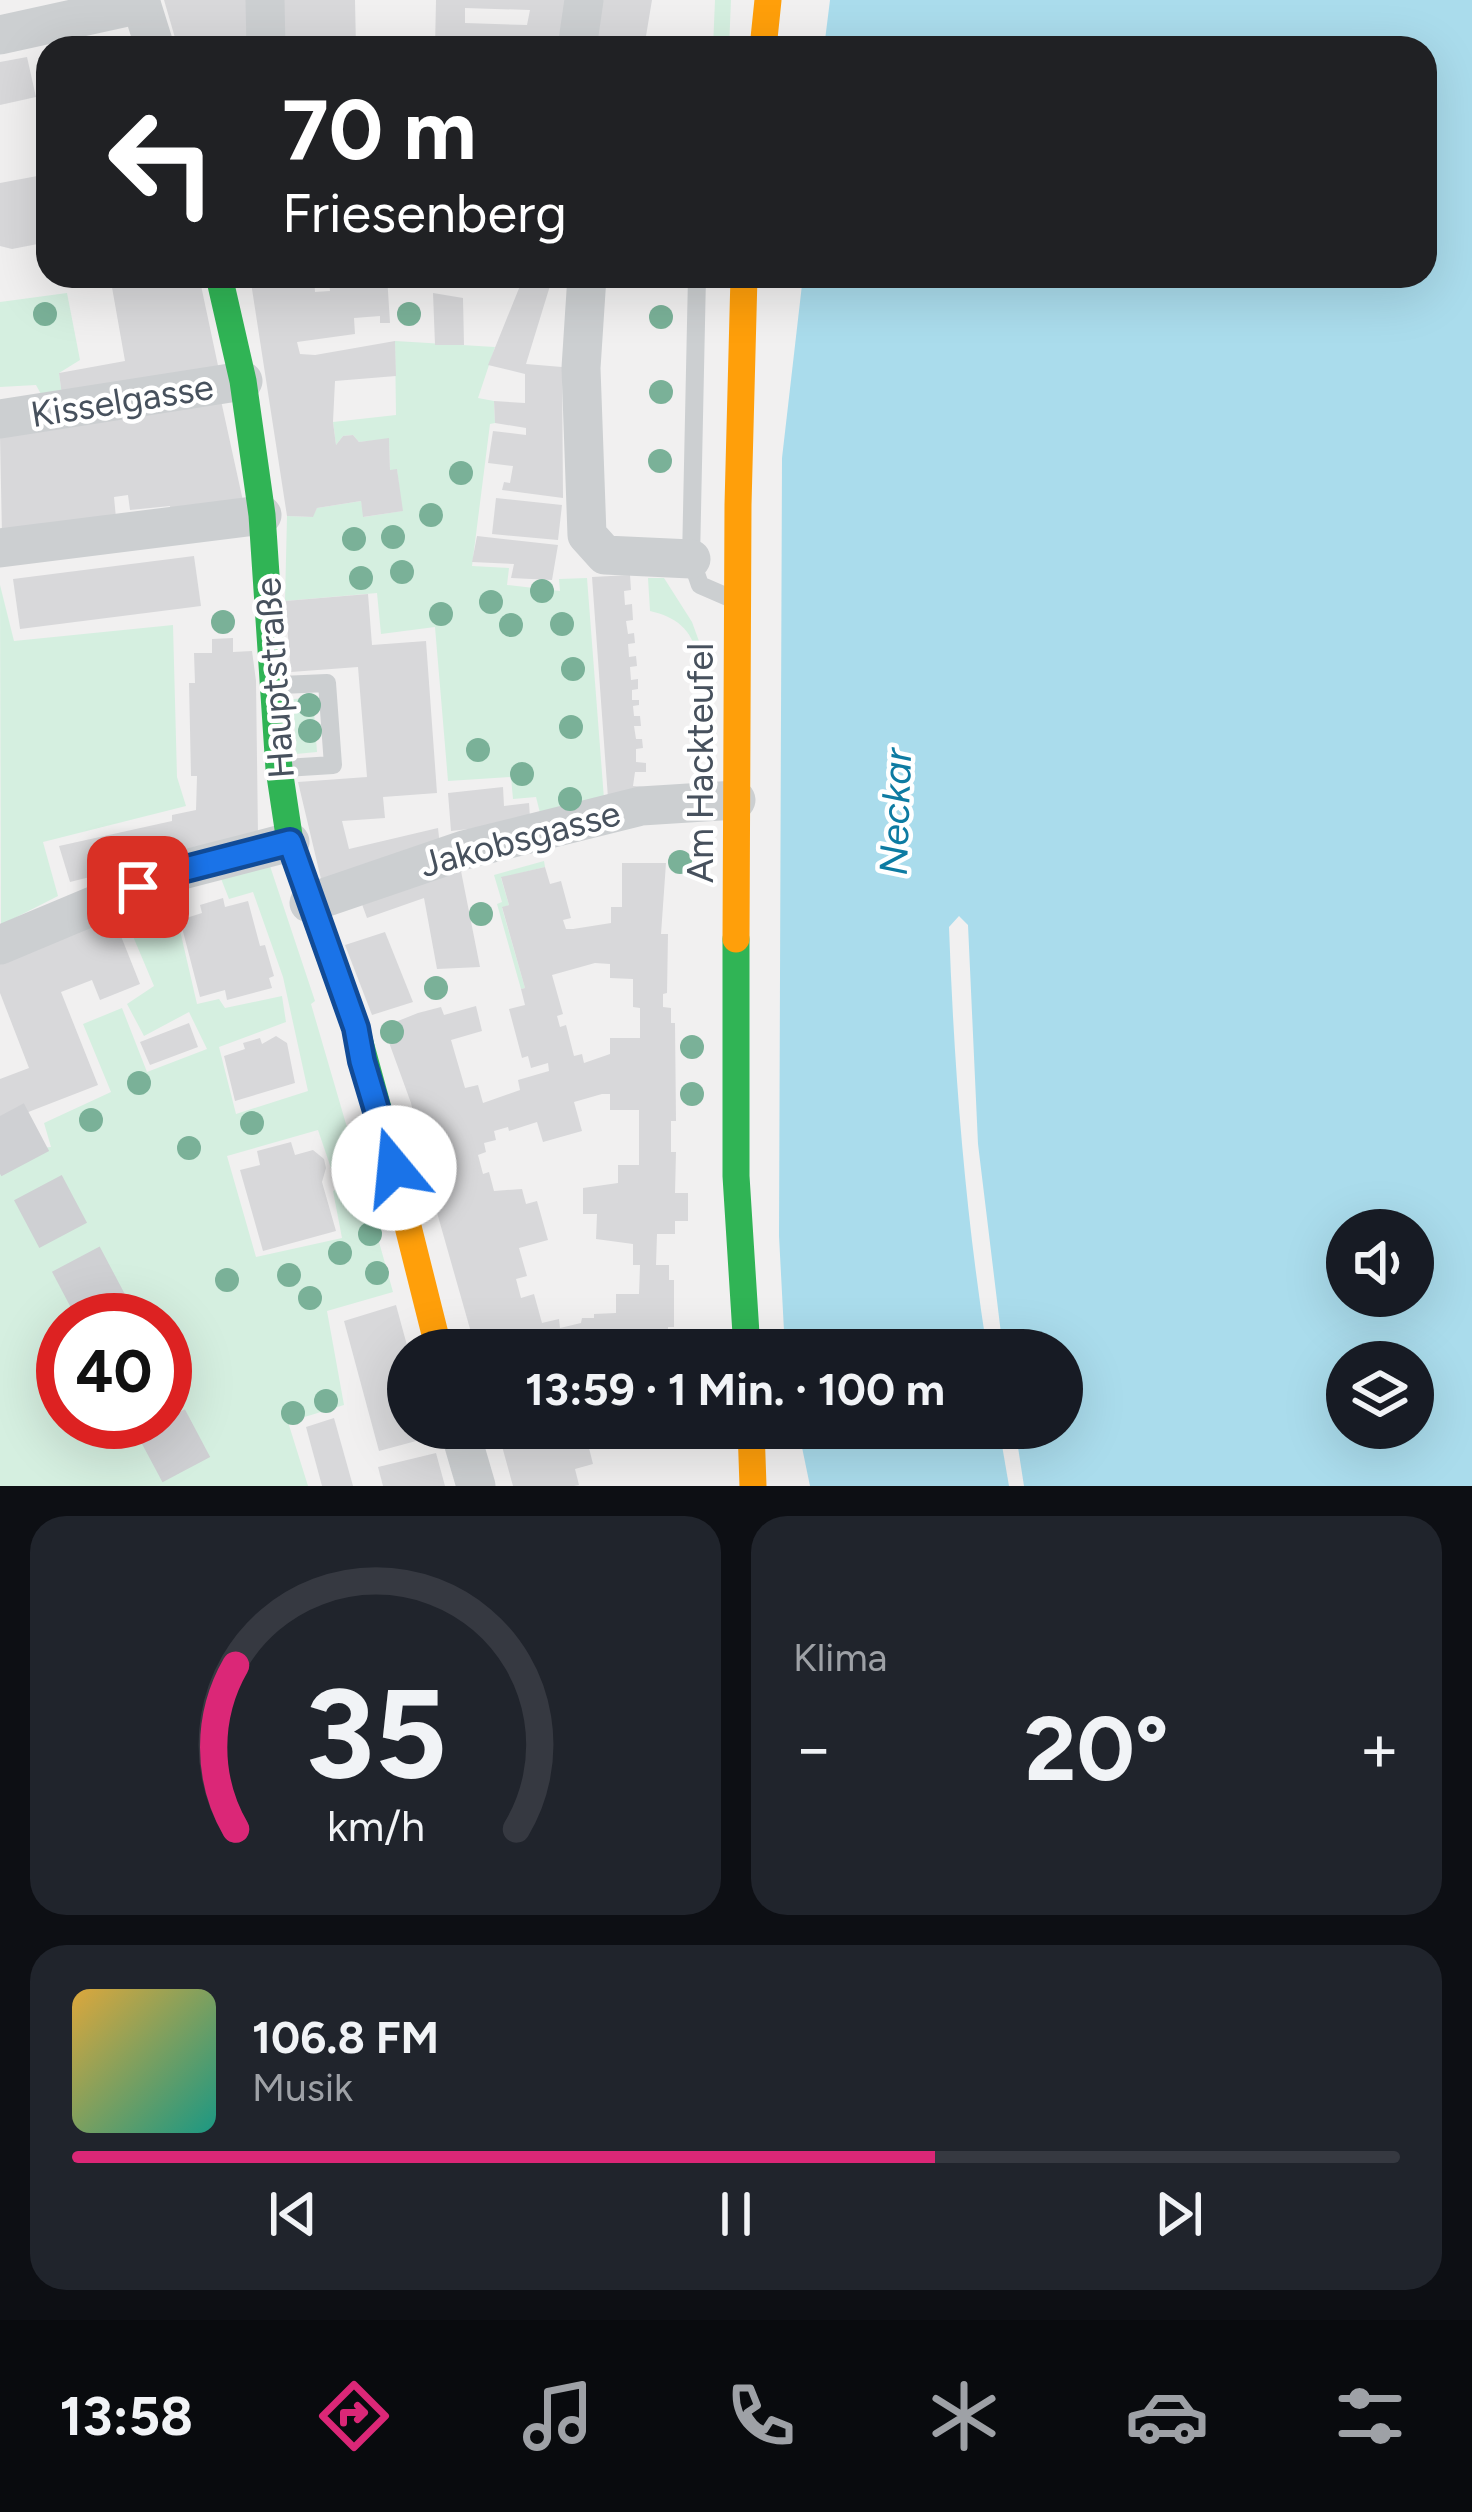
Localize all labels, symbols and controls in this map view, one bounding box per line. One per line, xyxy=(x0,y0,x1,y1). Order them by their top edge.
text: 70 m xyxy=(282,79,476,180)
icon: left xyxy=(84,84,240,240)
text: Friesenberg xyxy=(282,181,567,246)
street label: Kisselgasse xyxy=(28,365,216,436)
street label: Hauptstraße xyxy=(246,576,303,780)
street label: Am Hackteufel xyxy=(679,643,722,883)
water label: Neckar xyxy=(870,746,921,876)
street label: Jakobsgasse xyxy=(415,791,625,886)
pin xyxy=(87,836,189,938)
icon: arrive xyxy=(105,854,171,920)
position arrow xyxy=(331,1105,457,1231)
map controls xyxy=(1326,1209,1434,1449)
button: sound xyxy=(1326,1209,1434,1317)
speed limit sign: 40 xyxy=(36,1293,192,1449)
button: layers xyxy=(1326,1341,1434,1449)
text: 13:59 · 1 Min. · 100 m xyxy=(525,1362,945,1416)
text: Klima xyxy=(793,1634,888,1681)
text: 35 xyxy=(305,1659,446,1809)
text: 20° xyxy=(1024,1694,1169,1803)
text: − xyxy=(793,1708,834,1788)
text: + xyxy=(1359,1708,1400,1788)
text: km/h xyxy=(327,1799,424,1851)
text: 106.8 FM xyxy=(252,2010,439,2064)
text: Musik xyxy=(252,2064,353,2111)
icon: previous xyxy=(260,2181,326,2247)
icon: pause xyxy=(703,2181,769,2247)
icon: next xyxy=(1146,2181,1212,2247)
icon: directions xyxy=(312,2374,396,2458)
icon: music xyxy=(516,2374,600,2458)
icon: phone xyxy=(719,2374,803,2458)
icon: climate xyxy=(922,2374,1006,2458)
icon: car xyxy=(1125,2374,1209,2458)
icon: filters xyxy=(1328,2374,1412,2458)
text: 13:58 xyxy=(60,2384,193,2449)

